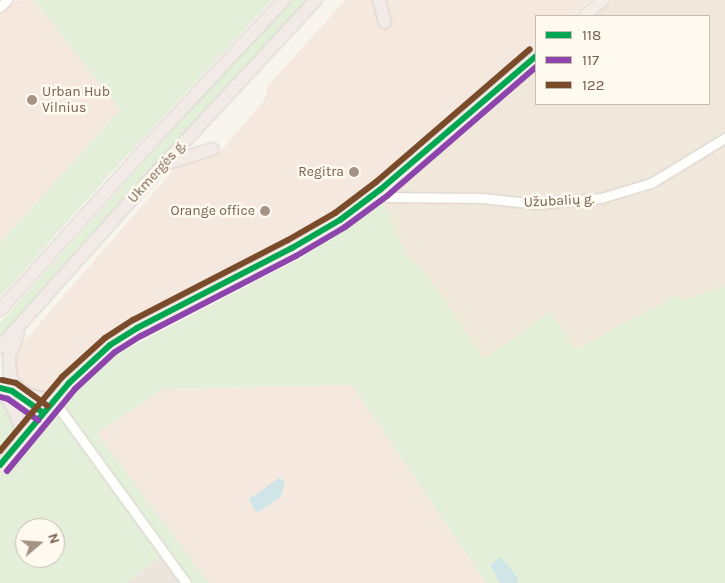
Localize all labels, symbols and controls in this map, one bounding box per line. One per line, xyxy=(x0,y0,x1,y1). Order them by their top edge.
legend xyxy=(535,15,710,105)
text: 118 xyxy=(582,26,601,44)
text: 117 xyxy=(582,51,599,69)
text: 122 xyxy=(582,76,604,94)
place label: Urban Hub Vilnius xyxy=(42,84,110,116)
marker: Urban Hub Vilnius xyxy=(26,94,38,106)
street label: Ukmergės g. xyxy=(125,137,189,207)
place label: Regitra xyxy=(298,164,344,180)
marker: Regitra xyxy=(348,166,360,178)
street label: Užubalių g. xyxy=(523,191,595,211)
place label: Orange office xyxy=(170,203,255,219)
marker: Orange office xyxy=(259,205,271,217)
north arrow xyxy=(15,518,65,568)
text: N xyxy=(44,531,63,546)

